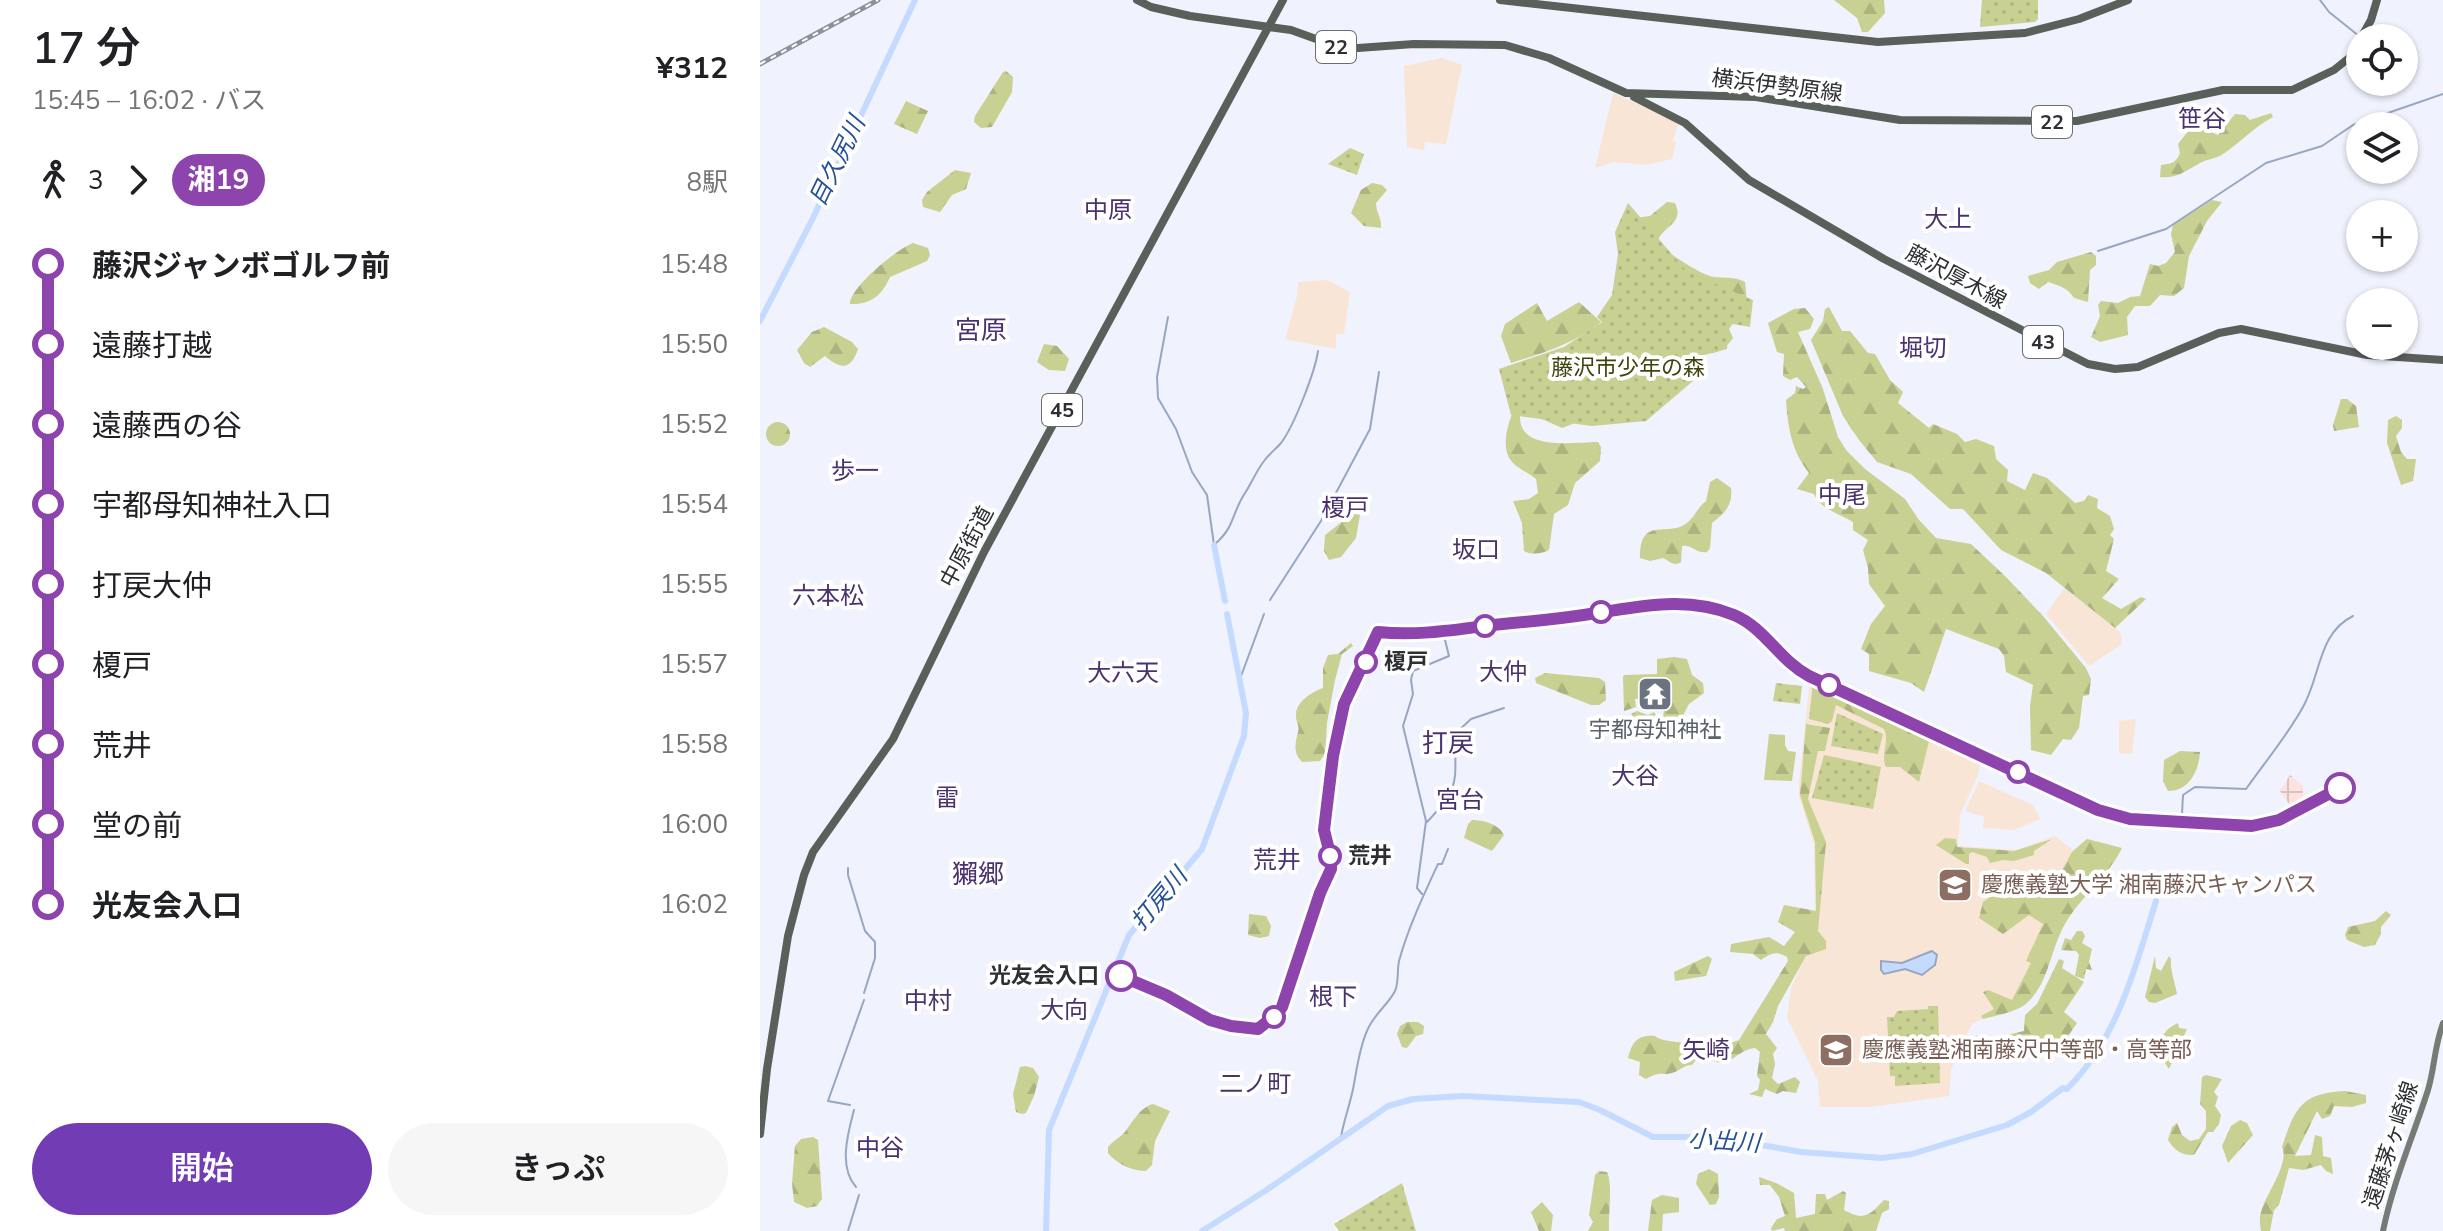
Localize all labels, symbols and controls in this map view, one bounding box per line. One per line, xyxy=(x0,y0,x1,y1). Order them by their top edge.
text: 17 分 xyxy=(32,19,140,79)
map controls xyxy=(2346,24,2418,360)
button: locate xyxy=(2346,24,2418,96)
road number: 22 xyxy=(1316,31,1356,63)
text: ¥312 xyxy=(656,48,728,89)
street label: 横浜伊勢原線 xyxy=(1710,63,1844,109)
text: 15:45 – 16:02 · バス xyxy=(32,83,266,118)
district label: 笹谷 xyxy=(2178,103,2226,135)
road number: 22 xyxy=(2032,106,2072,138)
water label: 目久尻川 xyxy=(802,108,874,211)
button: layers xyxy=(2346,112,2418,184)
icon: walk xyxy=(32,158,76,202)
icon: forward xyxy=(116,158,160,202)
text: 湘19 xyxy=(188,161,249,199)
text: 3 xyxy=(88,163,104,198)
text: 8駅 xyxy=(686,165,728,200)
district label: 中原 xyxy=(1084,194,1132,226)
button: + xyxy=(2346,200,2418,272)
district label: 大上 xyxy=(1924,203,1972,235)
street label: 藤沢厚木線 xyxy=(1900,238,2012,316)
text: 藤沢ジャンボゴルフ前 xyxy=(92,246,391,287)
text: 15:48 xyxy=(660,247,728,282)
button: − xyxy=(2346,288,2418,360)
district label: 宮原 xyxy=(955,313,1007,348)
text: 遠藤打越 xyxy=(92,326,212,367)
road number: 43 xyxy=(2023,326,2063,358)
text: 15:50 xyxy=(660,327,728,362)
district label: 堀切 xyxy=(1899,332,1947,364)
park label: 藤沢市少年の森 xyxy=(1551,353,1705,383)
road number: 45 xyxy=(1042,394,1082,426)
text: 遠藤西の谷 xyxy=(92,406,242,447)
text: 15:52 xyxy=(660,407,728,442)
district label: 歩一 xyxy=(831,455,879,487)
district label: 中尾 xyxy=(1818,479,1866,511)
text: 宇都母知神社入口 xyxy=(92,486,332,527)
text: 15:54 xyxy=(660,487,728,522)
district label: 榎戸 xyxy=(1321,492,1369,524)
street label: 中原街道 xyxy=(933,501,1001,593)
district label: 坂口 xyxy=(1452,534,1500,566)
text: 打戻大仲 xyxy=(92,566,212,607)
text: 15:55 xyxy=(660,567,728,602)
district label: 六本松 xyxy=(792,580,864,612)
unlabelled marker xyxy=(1590,601,1612,623)
unlabelled marker xyxy=(1474,615,1496,637)
text: 榎戸 xyxy=(92,646,152,687)
text: 15:57 xyxy=(660,647,728,682)
place label: 榎戸 xyxy=(1384,647,1428,677)
marker: 榎戸 xyxy=(1355,651,1377,673)
district label: 大仲 xyxy=(1479,656,1527,688)
district label: 大六天 xyxy=(1087,657,1159,689)
unlabelled marker xyxy=(1818,674,1840,696)
temple icon: 宇都母知神社 xyxy=(1636,675,1674,713)
place label: 宇都母知神社 xyxy=(1589,715,1721,745)
text: 荒井 xyxy=(92,726,152,767)
district label: 打戻 xyxy=(1422,726,1474,761)
text: 15:58 xyxy=(660,727,728,762)
district label: 大谷 xyxy=(1611,760,1659,792)
unlabelled marker xyxy=(2007,761,2029,783)
unlabelled marker xyxy=(2325,773,2355,803)
district label: 雷 xyxy=(935,782,959,814)
district label: 宮台 xyxy=(1436,784,1484,816)
text: 堂の前 xyxy=(92,806,182,847)
text: 16:00 xyxy=(660,807,728,842)
place label: 荒井 xyxy=(1348,841,1392,871)
district label: 荒井 xyxy=(1253,844,1301,876)
marker: 荒井 xyxy=(1319,845,1341,867)
district label: 獺郷 xyxy=(952,857,1004,892)
water label: 打戻川 xyxy=(1124,859,1196,937)
school or university icon: 慶應義塾大学 湘南藤沢キャンパス xyxy=(1936,866,1974,904)
place label: 慶應義塾大学 湘南藤沢キャンパス xyxy=(1981,870,2317,900)
text: 光友会入口 xyxy=(92,886,242,927)
text: 16:02 xyxy=(660,887,728,922)
place label: 光友会入口 xyxy=(989,961,1099,991)
marker: 光友会入口 xyxy=(1106,961,1136,991)
district label: 根下 xyxy=(1309,981,1357,1013)
district label: 中村 xyxy=(904,985,952,1017)
district label: 大向 xyxy=(1040,994,1088,1026)
unlabelled marker xyxy=(1263,1006,1285,1028)
school or university icon: 慶應義塾湘南藤沢中等部・高等部 xyxy=(1817,1031,1855,1069)
district label: 矢崎 xyxy=(1682,1034,1730,1066)
place label: 慶應義塾湘南藤沢中等部・高等部 xyxy=(1862,1035,2192,1065)
district label: 二ノ町 xyxy=(1219,1068,1291,1100)
street label: 遠藤茅ヶ崎線 xyxy=(2356,1078,2426,1212)
button: 開始 xyxy=(32,1123,372,1215)
button: きっぷ xyxy=(388,1123,728,1215)
water label: 小出川 xyxy=(1687,1123,1764,1160)
district label: 中谷 xyxy=(856,1132,904,1164)

